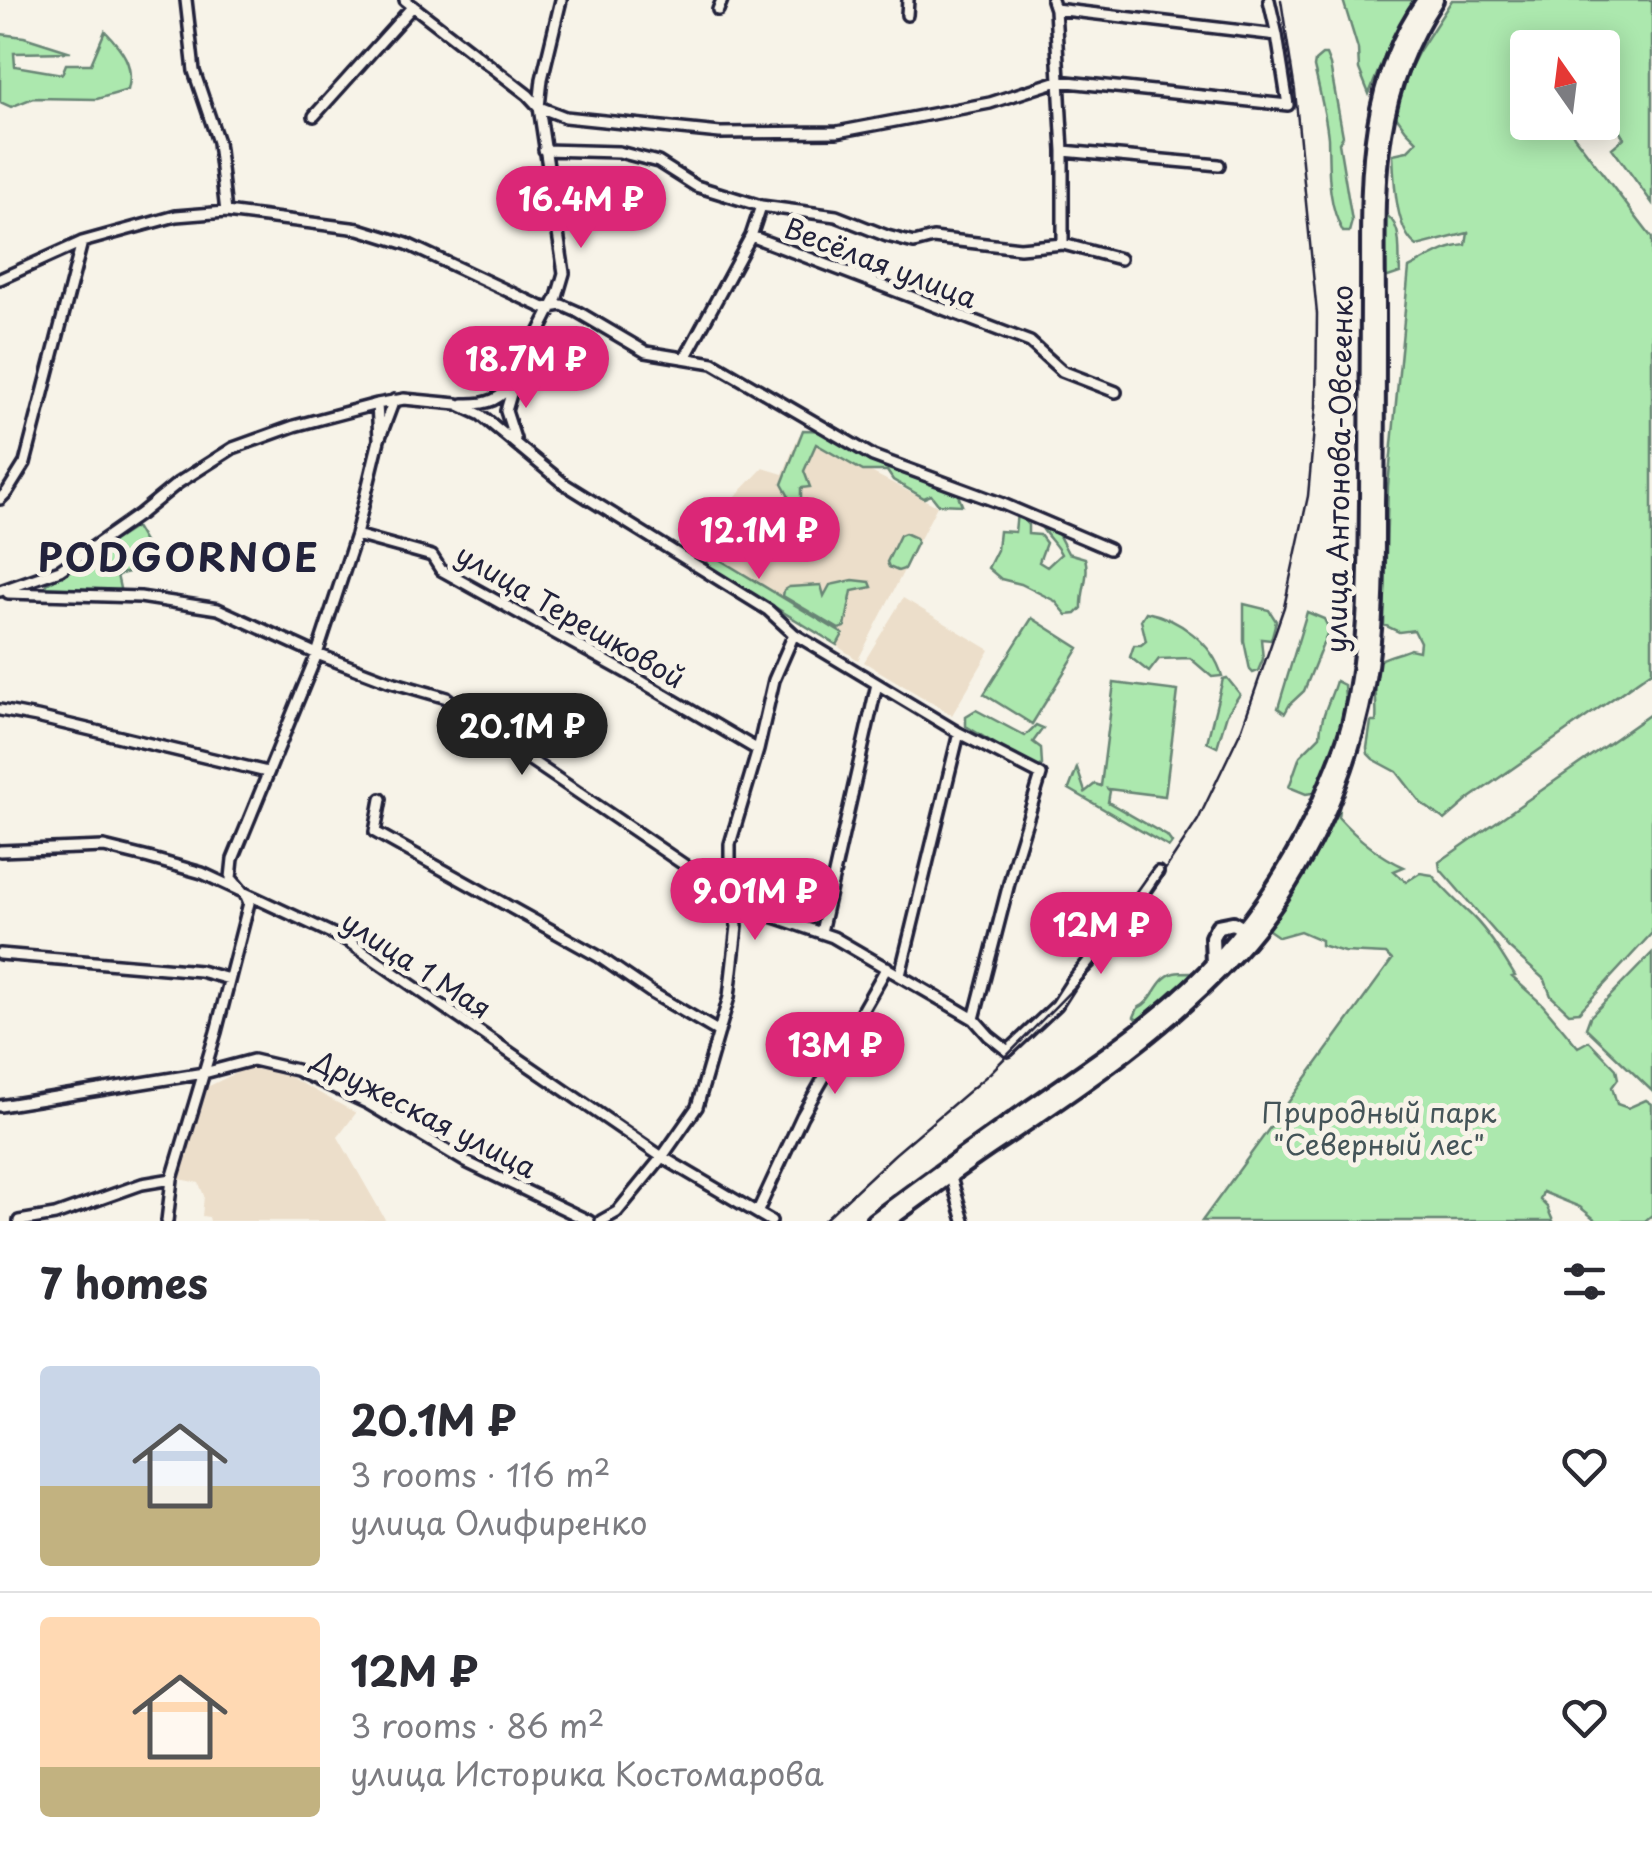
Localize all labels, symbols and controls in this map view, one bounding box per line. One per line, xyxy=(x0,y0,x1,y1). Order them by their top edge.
north arrow xyxy=(1510,30,1620,140)
map controls xyxy=(1510,30,1620,140)
pin: 16.4M ₽ xyxy=(489,166,673,251)
text: 16.4M ₽ xyxy=(518,174,644,222)
street label: Весёлая улица xyxy=(779,206,984,319)
street label: улица Антонова-Овсеенко xyxy=(1313,285,1363,653)
pin: 18.7M ₽ xyxy=(434,326,618,411)
text: 18.7M ₽ xyxy=(465,334,587,382)
pin: 12.1M ₽ xyxy=(667,497,851,582)
text: 12.1M ₽ xyxy=(700,505,818,553)
district label: PODGORNOE xyxy=(38,528,320,585)
street label: улица Терешковой xyxy=(449,532,693,698)
pin: 20.1M ₽ xyxy=(430,693,614,778)
text: 20.1M ₽ xyxy=(459,701,585,749)
pin: 9.01M ₽ xyxy=(663,858,847,943)
text: 9.01M ₽ xyxy=(692,866,818,914)
pin: 12M ₽ xyxy=(1031,892,1171,977)
street label: улица 1 Мая xyxy=(334,899,500,1029)
text: 12M ₽ xyxy=(1052,900,1150,948)
pin: 13M ₽ xyxy=(765,1012,905,1097)
text: 13M ₽ xyxy=(787,1020,883,1068)
street label: Дружеская улица xyxy=(305,1037,545,1188)
park label: Природный парк "Северный лес" xyxy=(1261,1090,1497,1165)
text: 7 homes xyxy=(40,1250,208,1313)
icon: filters xyxy=(1557,1254,1612,1309)
text: 20.1M ₽ xyxy=(350,1387,516,1450)
icon: home xyxy=(120,1406,240,1526)
icon: heart xyxy=(1557,1439,1612,1494)
text: 3 rooms · 116 m² xyxy=(350,1450,611,1498)
text: улица Олифиренко xyxy=(350,1498,647,1546)
text: 12M ₽ xyxy=(350,1638,478,1701)
icon: home xyxy=(120,1657,240,1777)
icon: heart xyxy=(1557,1690,1612,1745)
text: 3 rooms · 86 m² xyxy=(350,1701,605,1749)
text: улица Историка Костомарова xyxy=(350,1749,824,1797)

